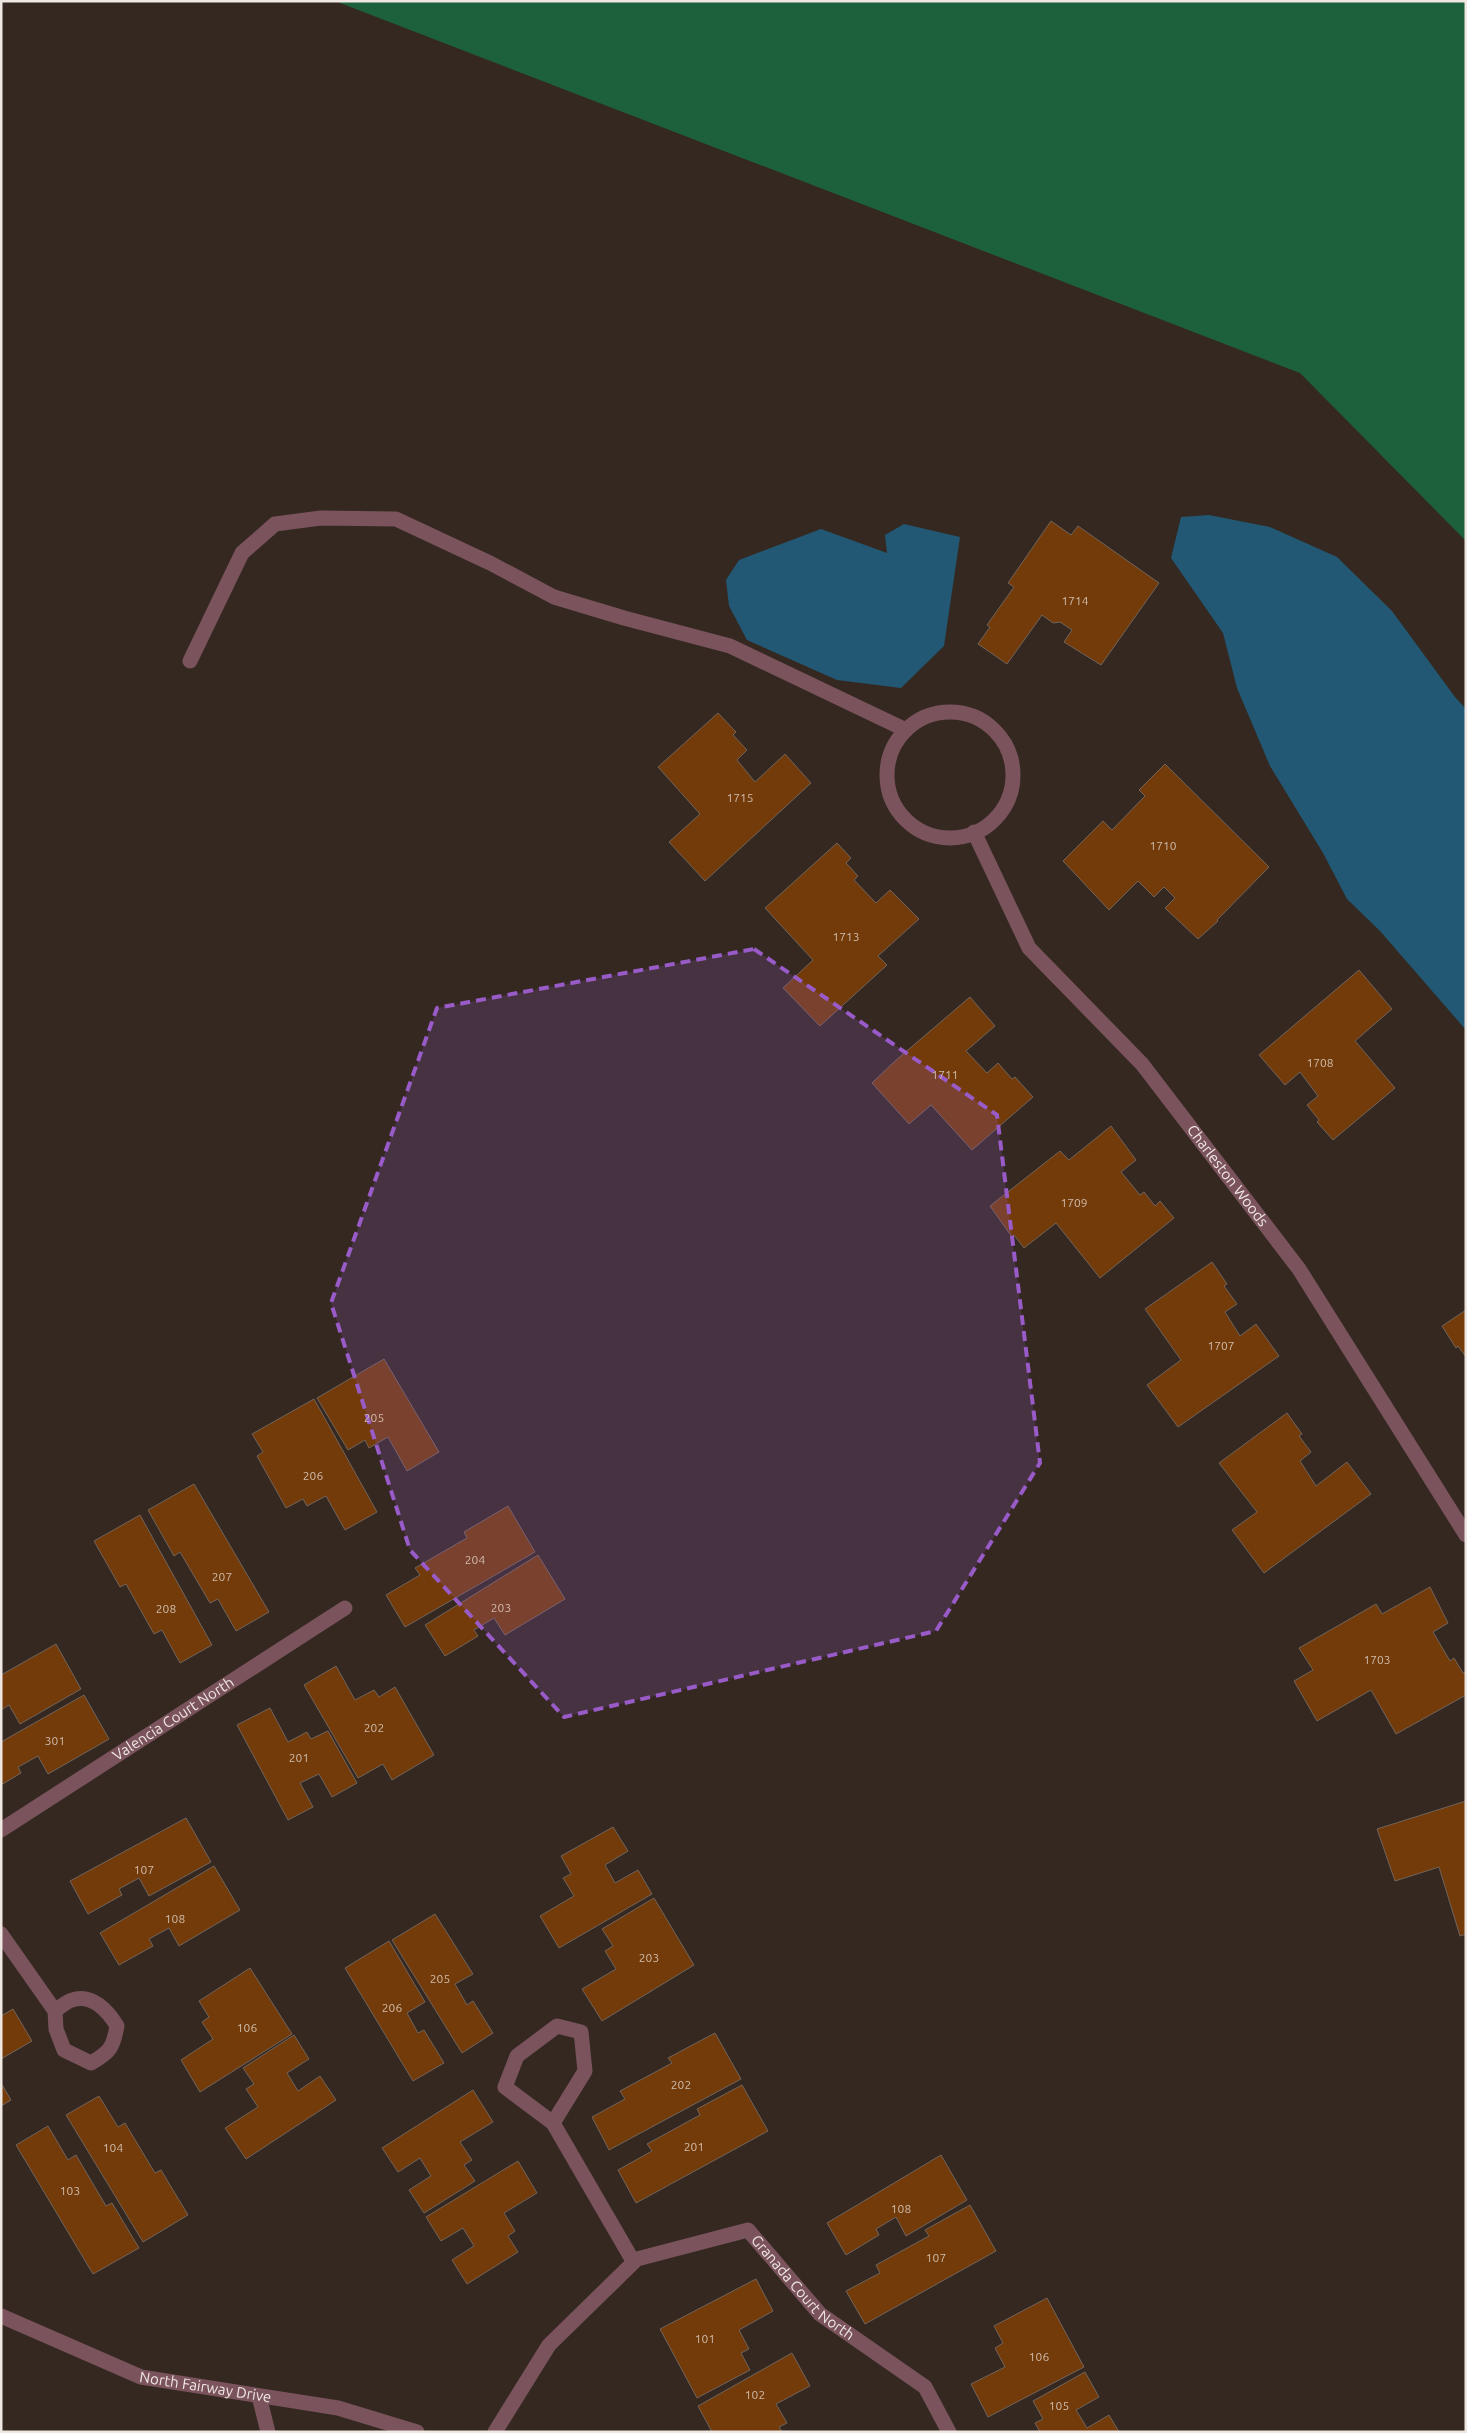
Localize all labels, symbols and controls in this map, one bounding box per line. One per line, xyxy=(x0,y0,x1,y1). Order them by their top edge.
house number: 1714 xyxy=(1061,594,1089,607)
house number: 1715 xyxy=(726,791,754,804)
house number: 1710 xyxy=(1149,839,1177,852)
house number: 1713 xyxy=(832,930,860,943)
house number: 1708 xyxy=(1306,1056,1334,1069)
house number: 1711 xyxy=(931,1068,959,1081)
street label: Charleston Woods xyxy=(1184,1121,1272,1229)
house number: 1709 xyxy=(1060,1196,1088,1209)
house number: 1707 xyxy=(1207,1339,1235,1352)
house number: 205 xyxy=(364,1411,384,1424)
house number: 206 xyxy=(303,1469,323,1482)
house number: 204 xyxy=(465,1553,485,1566)
house number: 207 xyxy=(212,1570,232,1583)
house number: 203 xyxy=(491,1601,511,1614)
house number: 208 xyxy=(156,1602,176,1615)
house number: 1703 xyxy=(1363,1653,1391,1666)
street label: Valencia Court North xyxy=(109,1673,237,1764)
house number: 202 xyxy=(364,1721,384,1734)
house number: 301 xyxy=(45,1734,65,1747)
house number: 201 xyxy=(289,1751,309,1764)
house number: 107 xyxy=(134,1863,154,1876)
house number: 108 xyxy=(165,1912,185,1925)
house number: 203 xyxy=(639,1951,659,1964)
house number: 205 xyxy=(430,1972,450,1985)
house number: 206 xyxy=(382,2001,402,2014)
house number: 106 xyxy=(237,2021,257,2034)
house number: 202 xyxy=(671,2078,691,2091)
house number: 201 xyxy=(684,2140,704,2153)
house number: 104 xyxy=(103,2141,123,2154)
house number: 103 xyxy=(60,2184,80,2197)
house number: 108 xyxy=(891,2202,911,2215)
street label: Granada Court North xyxy=(748,2231,858,2343)
house number: 107 xyxy=(926,2251,946,2264)
house number: 101 xyxy=(695,2332,715,2345)
house number: 106 xyxy=(1029,2350,1049,2363)
street label: North Fairway Drive xyxy=(138,2368,273,2405)
house number: 102 xyxy=(745,2388,765,2401)
house number: 105 xyxy=(1049,2399,1069,2412)

